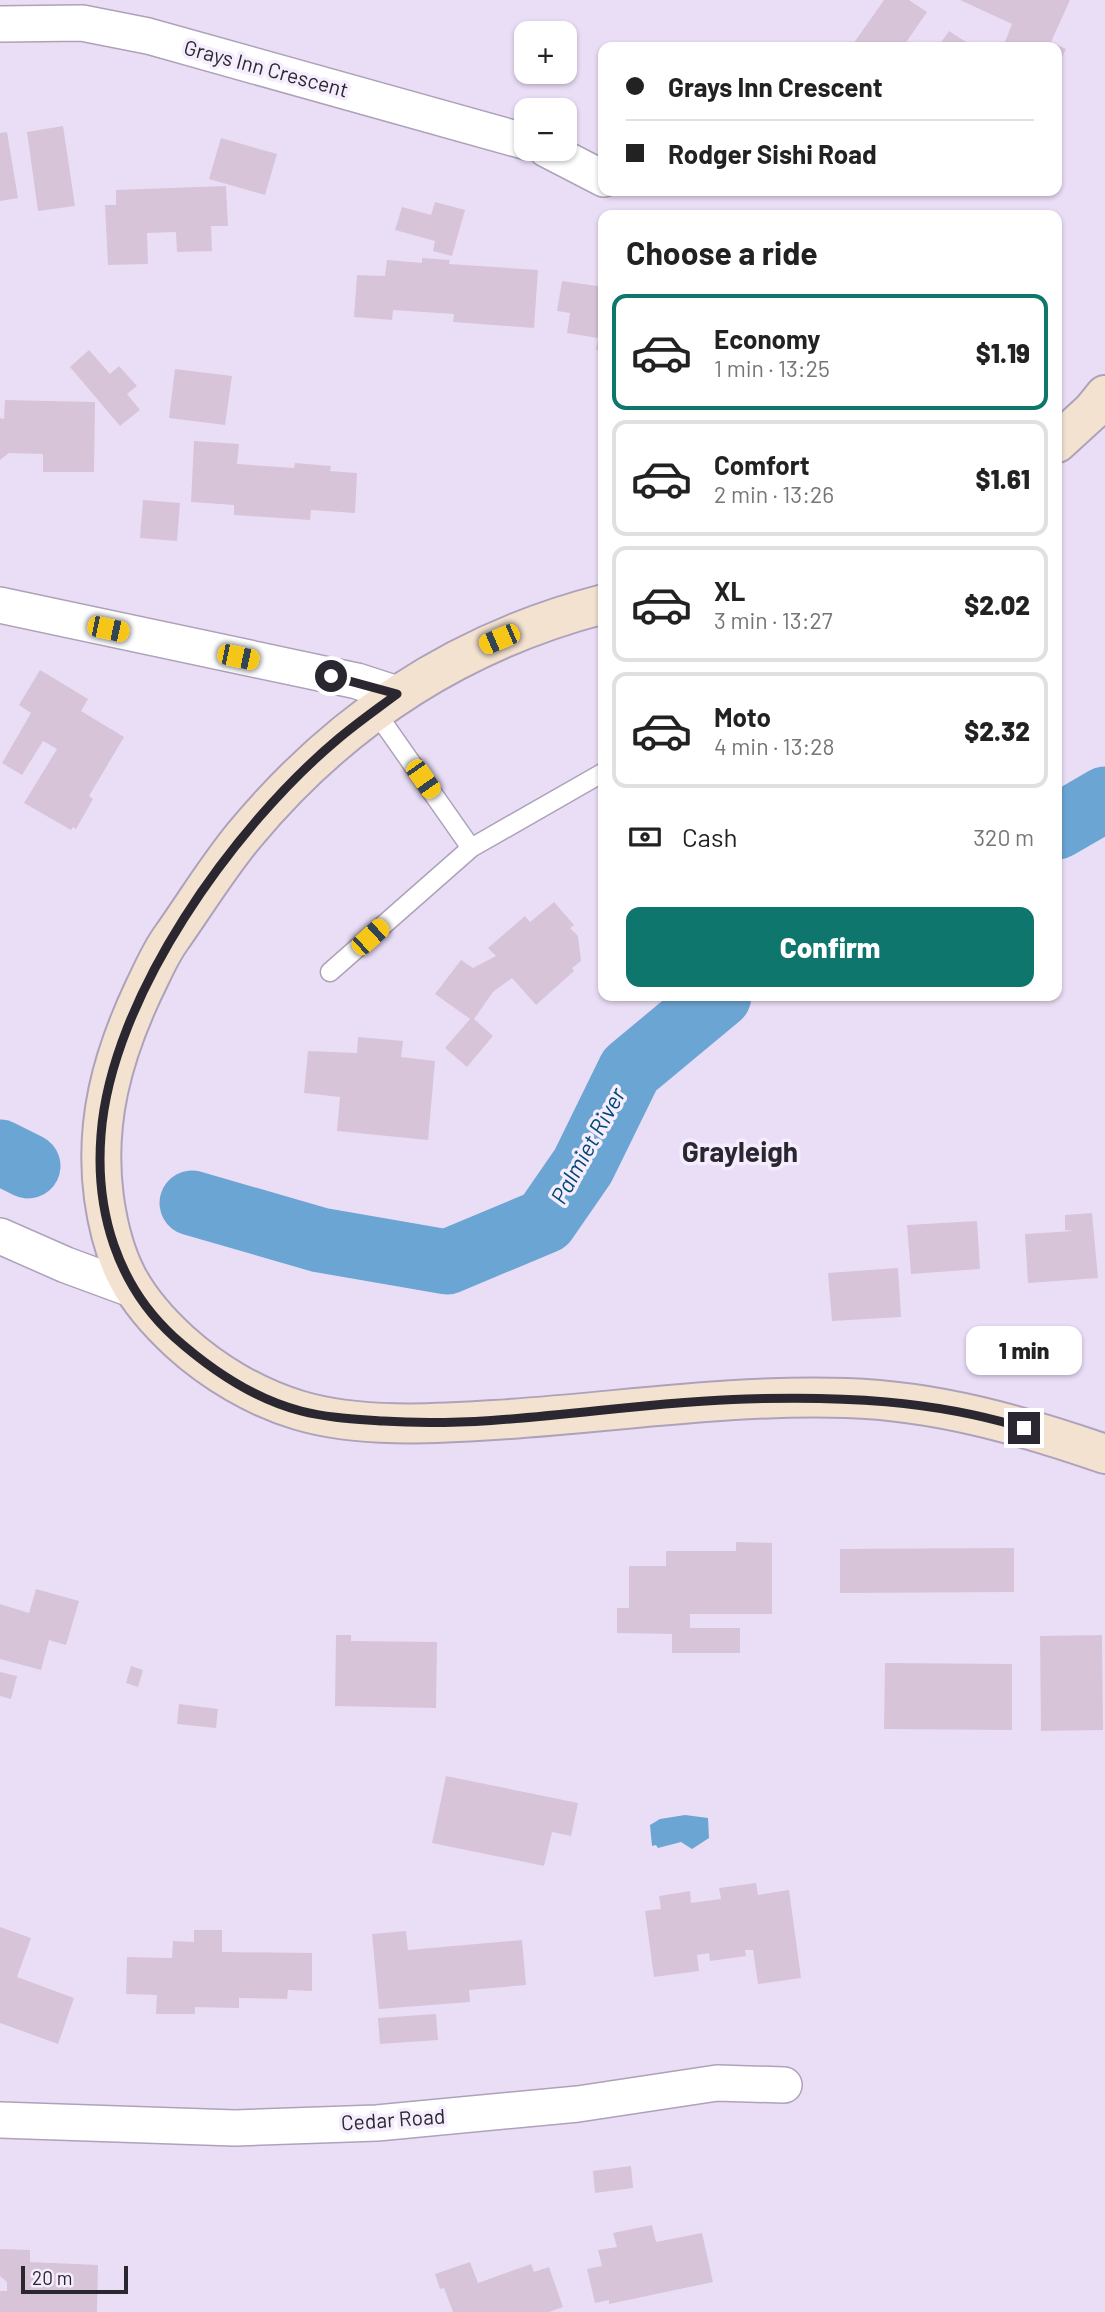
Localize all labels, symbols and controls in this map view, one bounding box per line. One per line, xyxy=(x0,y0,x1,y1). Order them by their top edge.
map controls xyxy=(514,21,577,161)
button: + xyxy=(514,21,577,84)
street label: Grays Inn Crescent xyxy=(181,34,351,102)
text: Grays Inn Crescent xyxy=(668,71,883,102)
button: − xyxy=(514,98,577,161)
text: Rodger Sishi Road xyxy=(668,138,877,169)
text: Choose a ride xyxy=(626,233,818,271)
icon: car xyxy=(630,321,693,384)
text: Economy xyxy=(714,323,820,354)
text: $1.19 xyxy=(976,337,1030,368)
text: 1 min · 13:25 xyxy=(714,354,830,382)
icon: car xyxy=(630,447,693,510)
text: Comfort xyxy=(714,449,810,480)
text: $1.61 xyxy=(976,463,1030,494)
text: 2 min · 13:26 xyxy=(714,480,834,508)
icon: car xyxy=(630,573,693,636)
text: XL xyxy=(714,575,745,606)
text: $2.02 xyxy=(964,589,1030,620)
text: 3 min · 13:27 xyxy=(714,606,833,634)
car xyxy=(86,614,131,644)
car xyxy=(476,621,523,657)
car xyxy=(216,642,261,672)
route start xyxy=(315,660,347,692)
icon: car xyxy=(630,699,693,762)
text: Moto xyxy=(714,701,771,732)
text: $2.32 xyxy=(964,715,1030,746)
text: 4 min · 13:28 xyxy=(714,732,835,760)
car xyxy=(403,756,444,802)
icon: cash xyxy=(626,818,664,856)
text: Cash xyxy=(682,821,737,852)
text: 320 m xyxy=(973,823,1034,851)
button: Confirm xyxy=(626,907,1034,987)
car xyxy=(348,915,393,959)
water label: Palmiet River xyxy=(544,1082,631,1208)
district label: Grayleigh xyxy=(682,1134,798,1168)
callout: 1 min xyxy=(966,1326,1082,1376)
text: 1 min xyxy=(999,1336,1049,1364)
route end xyxy=(1008,1412,1040,1444)
street label: Cedar Road xyxy=(340,2102,446,2135)
scale bar xyxy=(21,2263,128,2295)
text: 20 m xyxy=(32,2266,72,2289)

